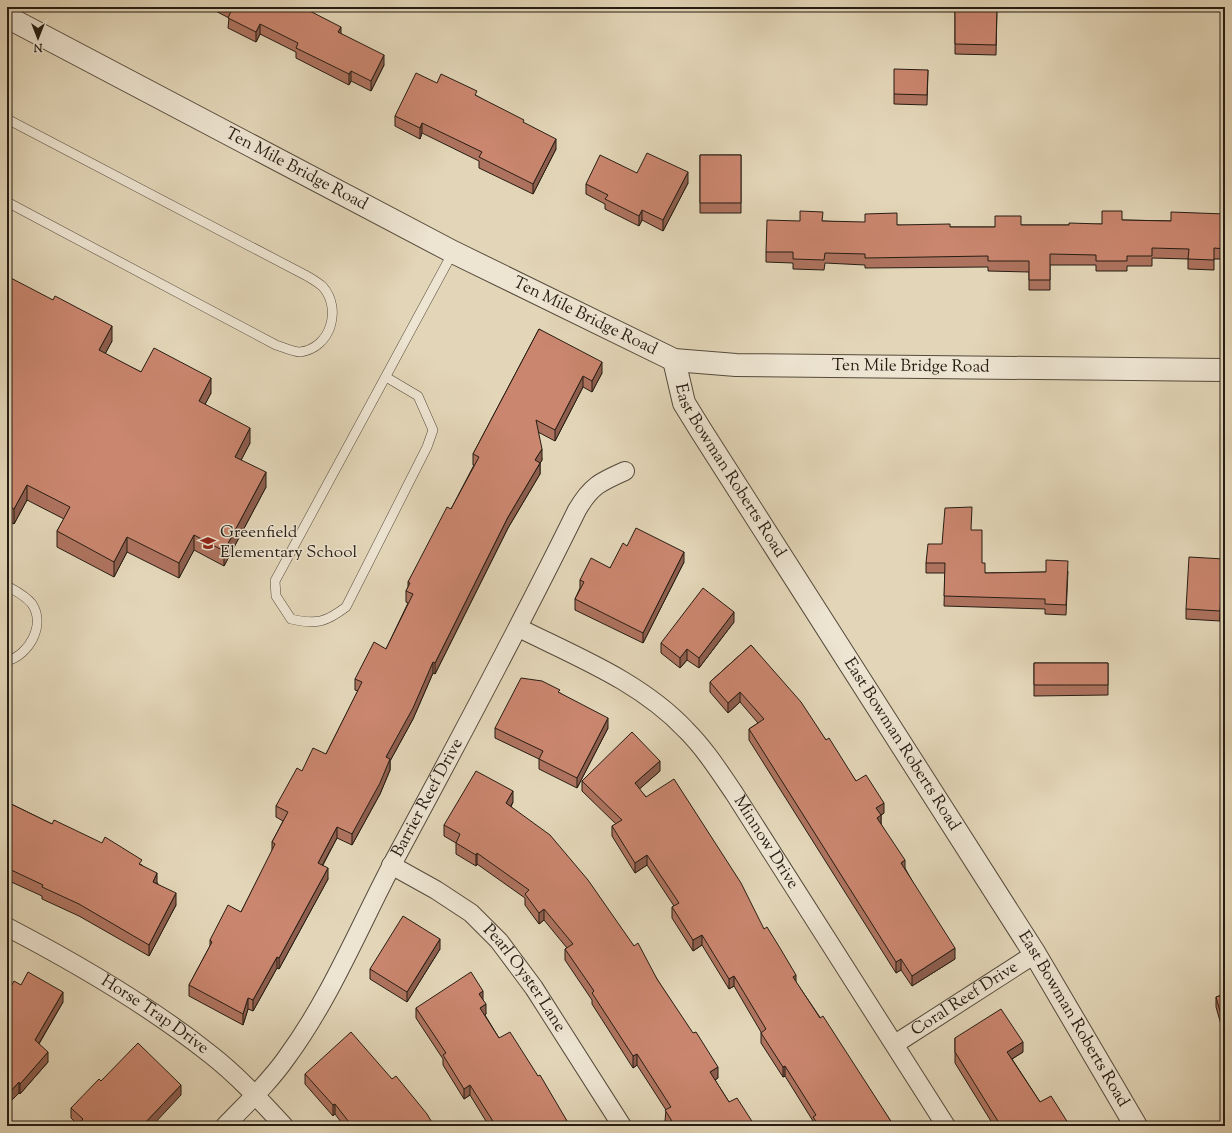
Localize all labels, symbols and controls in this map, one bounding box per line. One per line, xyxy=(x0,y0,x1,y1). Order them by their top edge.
north arrow xyxy=(18,18,58,58)
text: N xyxy=(33,39,43,55)
street label: Ten Mile Bridge Road xyxy=(221,122,372,217)
street label: Ten Mile Bridge Road xyxy=(509,271,662,362)
street label: Ten Mile Bridge Road xyxy=(832,354,990,380)
street label: East Bowman Roberts Road xyxy=(668,381,791,563)
place label: Greenfield Elementary School xyxy=(220,521,357,565)
school or university icon: Greenfield Elementary School xyxy=(199,534,217,552)
street label: East Bowman Roberts Road xyxy=(837,653,966,836)
street label: Barrier Reef Drive xyxy=(386,734,469,862)
street label: Minnow Drive xyxy=(727,791,804,894)
street label: Pearl Oyster Lane xyxy=(477,919,571,1037)
street label: East Bowman Roberts Road xyxy=(1011,927,1135,1112)
street label: Coral Reef Drive xyxy=(907,956,1023,1043)
street label: Horse Trap Drive xyxy=(96,970,214,1060)

